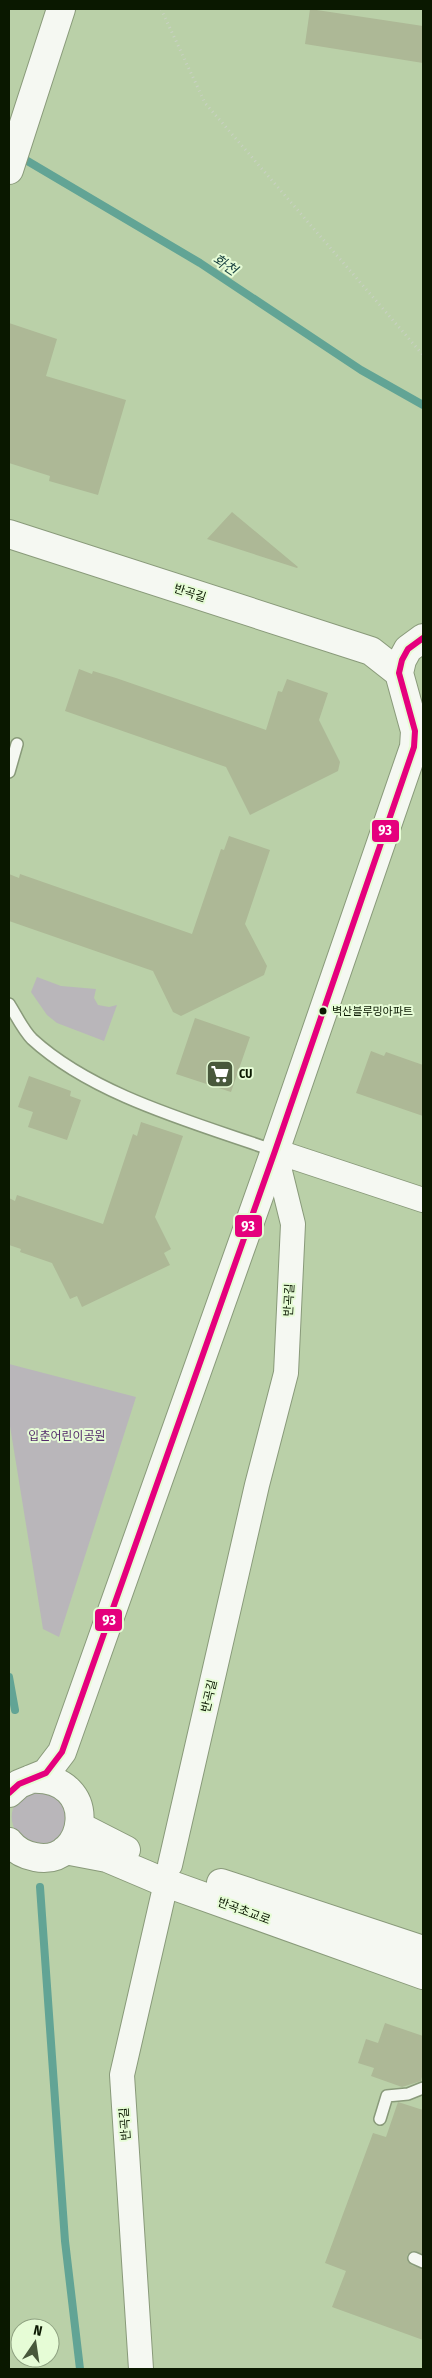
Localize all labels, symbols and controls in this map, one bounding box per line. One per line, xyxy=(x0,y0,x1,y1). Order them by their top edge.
water label: 화천 xyxy=(210,251,241,280)
street label: 반곡길 xyxy=(172,581,208,605)
line badge: 93 xyxy=(371,819,400,843)
text: 93 xyxy=(378,822,392,839)
place label: 벽산블루밍아파트 xyxy=(332,1005,413,1018)
marker: 벽산블루밍아파트 xyxy=(318,1006,328,1016)
supermarket icon: CU xyxy=(205,1059,235,1089)
place label: CU xyxy=(239,1067,252,1081)
line badge: 93 xyxy=(234,1214,263,1238)
text: 93 xyxy=(241,1218,255,1235)
street label: 반곡길 xyxy=(281,1283,297,1317)
park label: 입춘어린이공원 xyxy=(28,1429,106,1443)
line badge: 93 xyxy=(94,1608,123,1632)
text: 93 xyxy=(102,1612,116,1629)
street label: 반곡길 xyxy=(198,1678,220,1714)
street label: 반곡초교로 xyxy=(216,1895,272,1927)
street label: 반곡길 xyxy=(117,2107,133,2141)
north arrow xyxy=(10,2318,60,2368)
text: N xyxy=(32,2322,44,2340)

